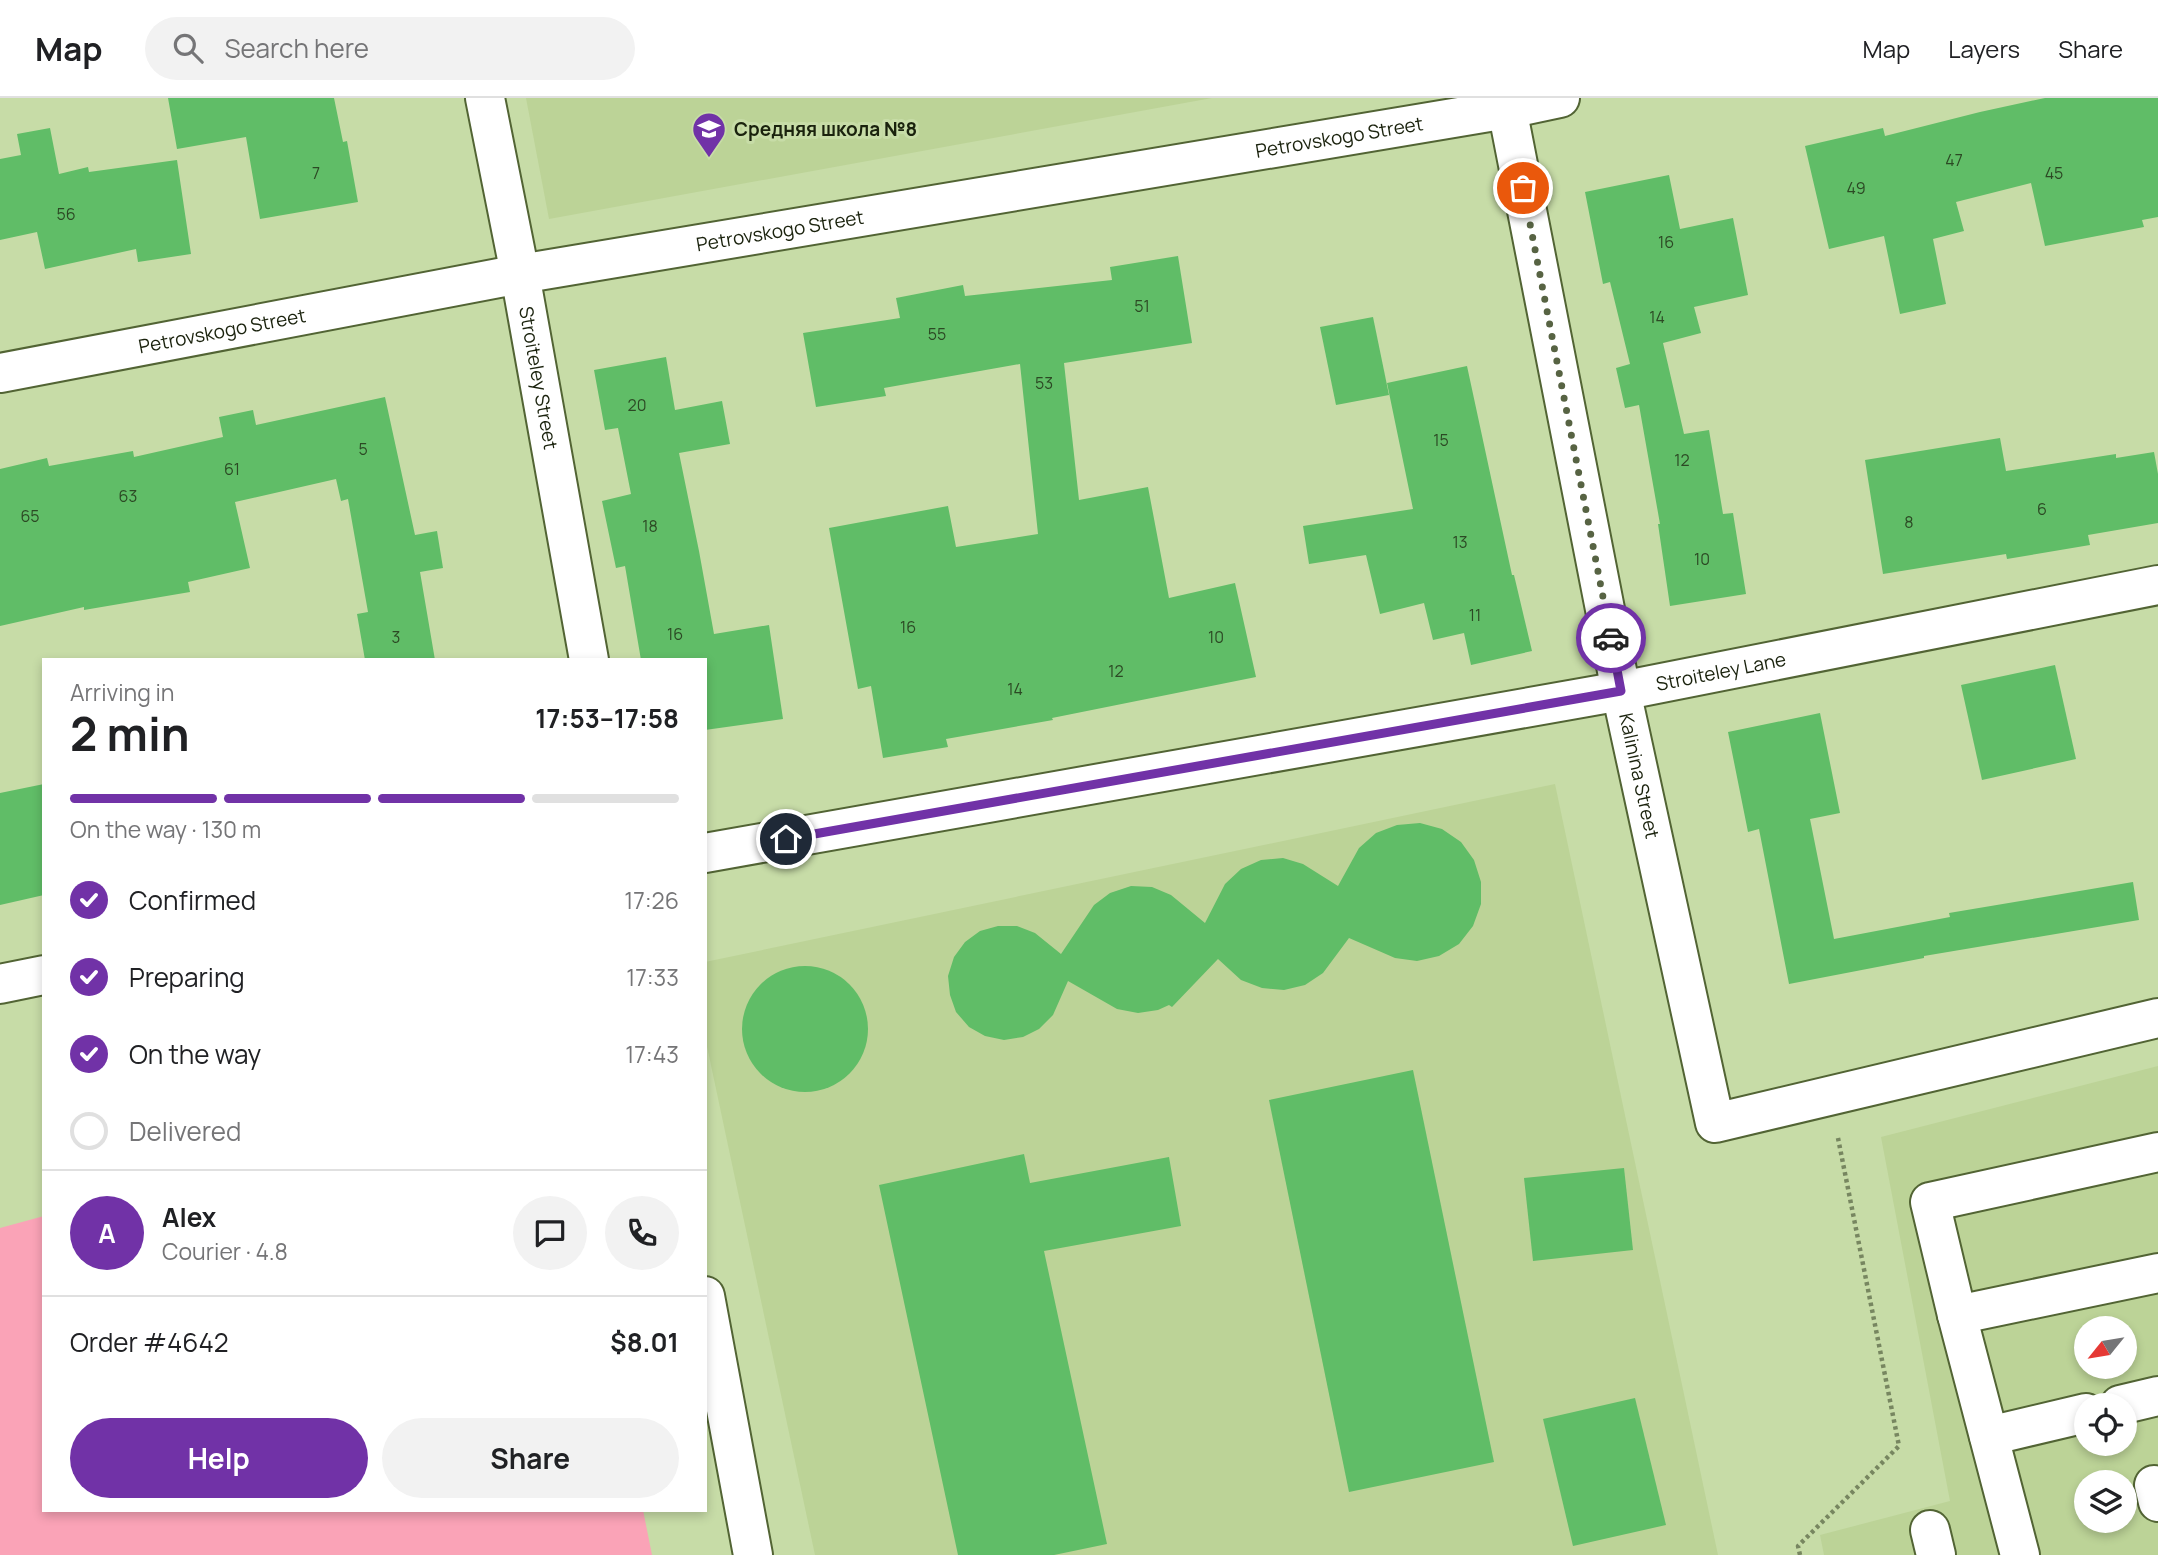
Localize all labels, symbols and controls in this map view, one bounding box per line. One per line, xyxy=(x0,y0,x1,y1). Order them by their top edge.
search box xyxy=(145,17,635,80)
text: Map xyxy=(35,26,103,71)
icon: search xyxy=(169,29,207,67)
text: Search here xyxy=(225,30,369,66)
text: Map xyxy=(1863,32,1910,65)
text: Layers xyxy=(1948,32,2020,65)
text: Share xyxy=(2058,32,2123,65)
school or university icon: Средняя школа №8 xyxy=(690,110,728,159)
street label: Petrovskogo Street xyxy=(1254,110,1425,164)
place label: Средняя школа №8 xyxy=(734,116,917,142)
house number: 47 xyxy=(1945,149,1963,171)
pin xyxy=(1493,158,1553,218)
house number: 7 xyxy=(312,162,320,184)
house number: 45 xyxy=(2045,162,2063,184)
icon: bag xyxy=(1504,169,1542,207)
house number: 49 xyxy=(1846,177,1866,199)
house number: 56 xyxy=(56,203,76,225)
street label: Petrovskogo Street xyxy=(694,204,866,257)
house number: 16 xyxy=(1658,231,1674,253)
house number: 51 xyxy=(1134,295,1150,317)
street label: Petrovskogo Street xyxy=(136,302,308,359)
street label: Stroiteley Street xyxy=(513,304,564,452)
house number: 14 xyxy=(1649,306,1665,328)
house number: 55 xyxy=(928,323,946,345)
house number: 53 xyxy=(1035,372,1053,394)
house number: 20 xyxy=(628,394,646,416)
house number: 15 xyxy=(1433,429,1449,451)
house number: 5 xyxy=(358,438,368,460)
house number: 12 xyxy=(1674,449,1690,471)
house number: 61 xyxy=(224,458,240,480)
house number: 63 xyxy=(119,485,137,507)
house number: 6 xyxy=(2037,498,2047,520)
house number: 65 xyxy=(20,505,40,527)
house number: 8 xyxy=(1904,511,1914,533)
house number: 18 xyxy=(642,515,658,537)
house number: 13 xyxy=(1452,531,1468,553)
house number: 10 xyxy=(1694,548,1710,570)
courier xyxy=(1576,603,1646,673)
house number: 11 xyxy=(1469,604,1481,626)
house number: 16 xyxy=(900,616,916,638)
icon: car xyxy=(1592,619,1630,657)
house number: 16 xyxy=(667,623,683,645)
house number: 3 xyxy=(392,626,400,648)
house number: 10 xyxy=(1208,626,1224,648)
street label: Stroiteley Lane xyxy=(1654,646,1788,697)
house number: 12 xyxy=(1108,660,1124,682)
text: Arriving in xyxy=(70,676,175,708)
house number: 14 xyxy=(1007,678,1023,700)
text: 17:53–17:58 xyxy=(535,700,679,736)
text: 2 min xyxy=(70,702,190,765)
street label: Kalinina Street xyxy=(1613,710,1666,841)
pin xyxy=(756,809,816,869)
text: On the way · 130 m xyxy=(70,813,261,845)
icon: home xyxy=(767,820,805,858)
icon: check xyxy=(70,881,108,919)
text: Confirmed xyxy=(129,882,256,918)
text: 17:26 xyxy=(624,884,679,916)
icon: check xyxy=(70,958,108,996)
text: Preparing xyxy=(129,959,245,995)
text: 17:33 xyxy=(626,961,679,993)
icon: check xyxy=(70,1035,108,1073)
text: On the way xyxy=(129,1036,261,1072)
text: 17:43 xyxy=(625,1038,679,1070)
text: Delivered xyxy=(129,1113,241,1149)
button: chat xyxy=(513,1196,587,1270)
button: phone xyxy=(605,1196,679,1270)
text: Alex xyxy=(162,1199,216,1235)
text: A xyxy=(98,1215,116,1251)
text: Courier · 4.8 xyxy=(162,1235,288,1267)
north arrow xyxy=(2074,1316,2137,1379)
map controls xyxy=(2074,1316,2137,1533)
text: Order #4642 xyxy=(70,1324,229,1360)
text: $8.01 xyxy=(610,1324,679,1360)
button: locate xyxy=(2074,1393,2137,1456)
button: Help xyxy=(70,1418,368,1498)
button: Share xyxy=(382,1418,679,1498)
button: layers xyxy=(2074,1470,2137,1533)

